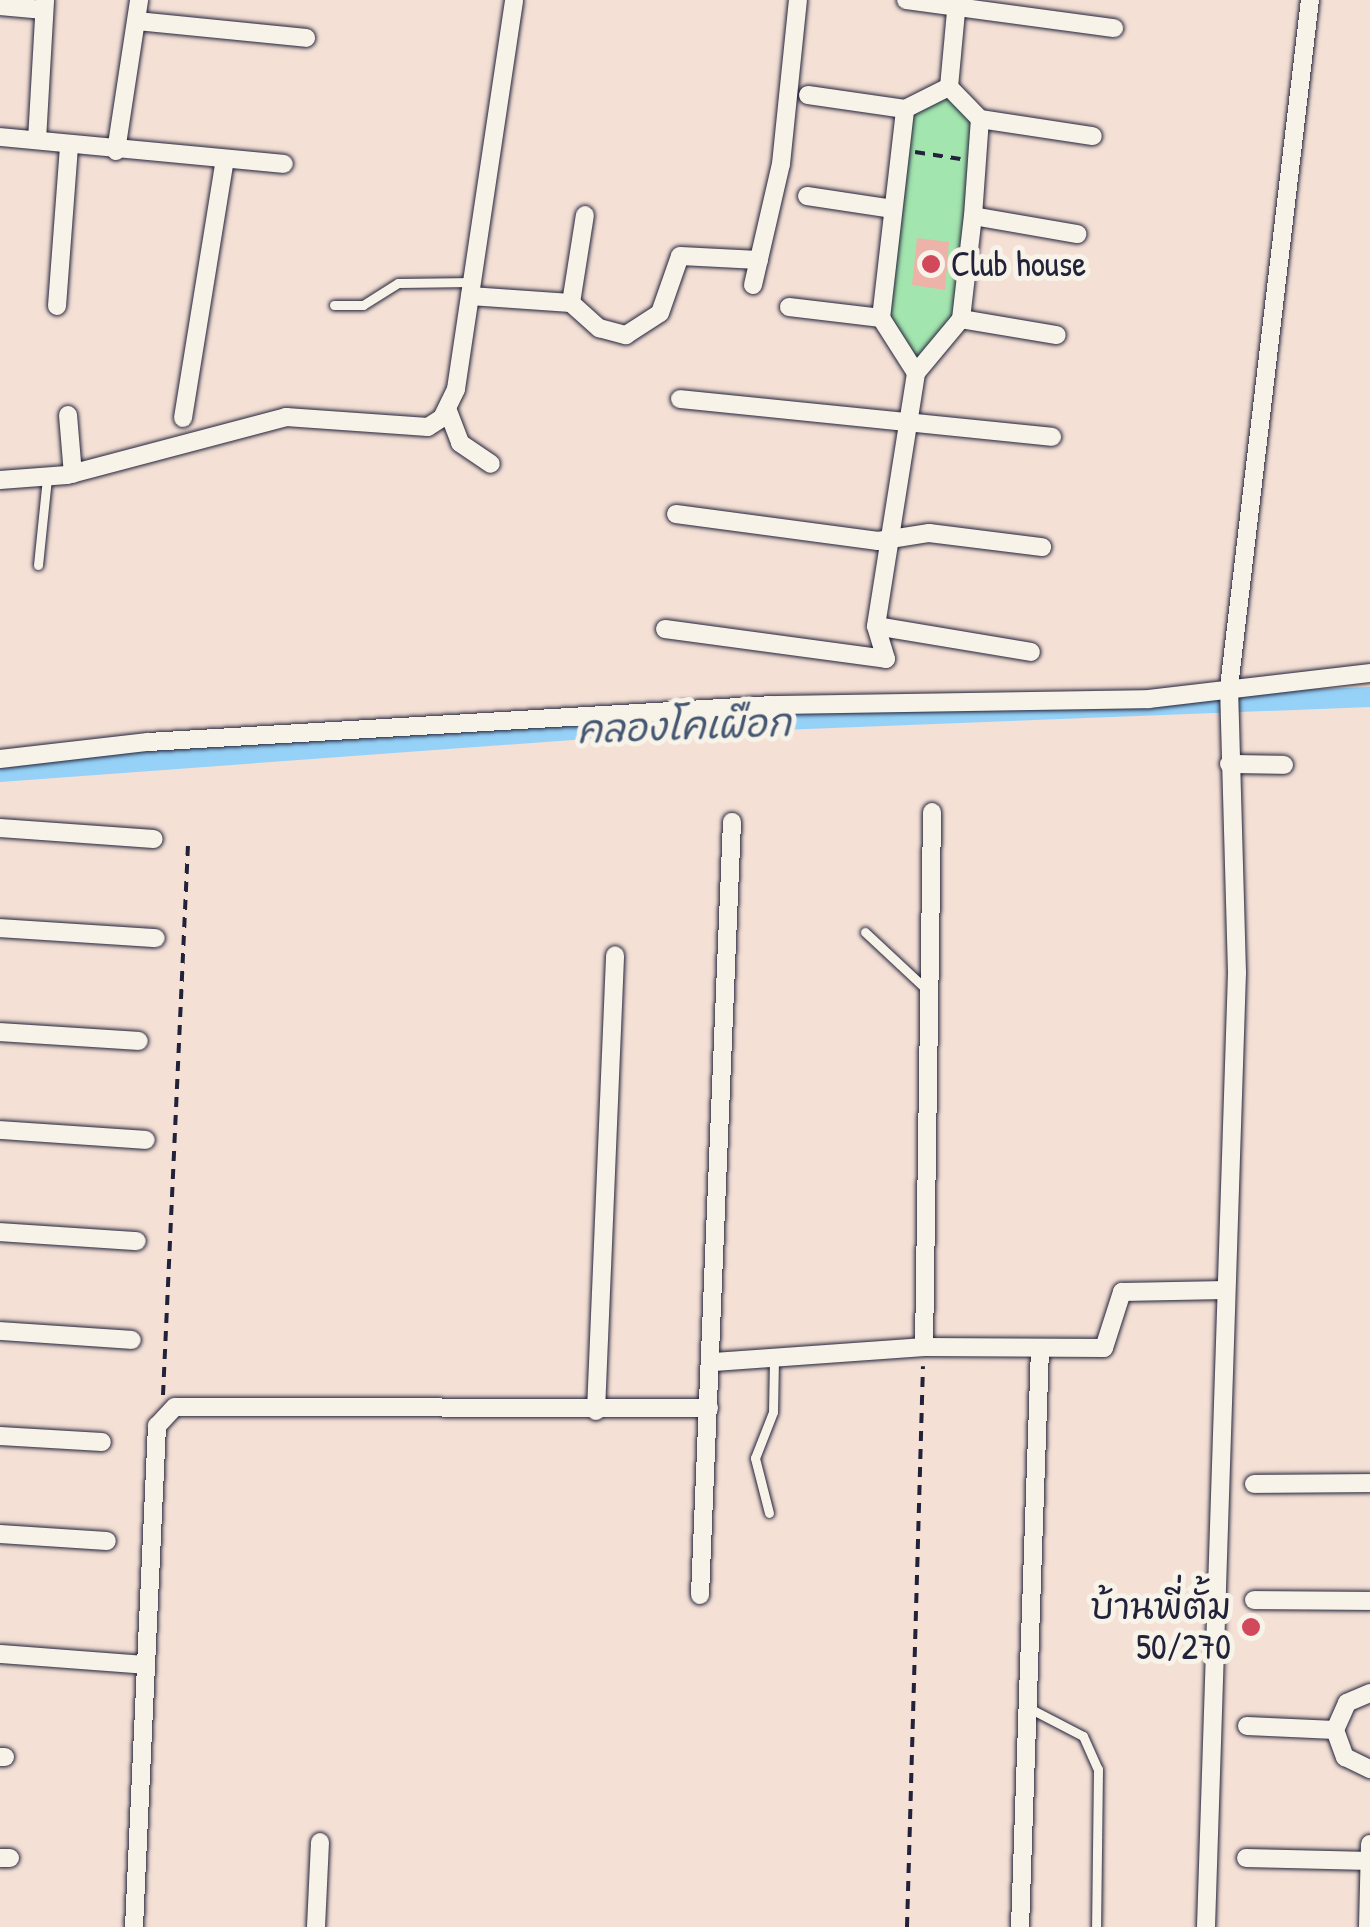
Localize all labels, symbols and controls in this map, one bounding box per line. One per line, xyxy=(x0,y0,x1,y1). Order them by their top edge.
place label: Club house xyxy=(951,243,1086,285)
marker: Club house xyxy=(920,253,942,275)
water label: คลองโคเผือก xyxy=(577,699,791,753)
place label: บ้านพี่ตั้ม 50/270 xyxy=(1091,1586,1231,1668)
marker: บ้านพี่ตั้ม 50/270 xyxy=(1240,1616,1262,1638)

